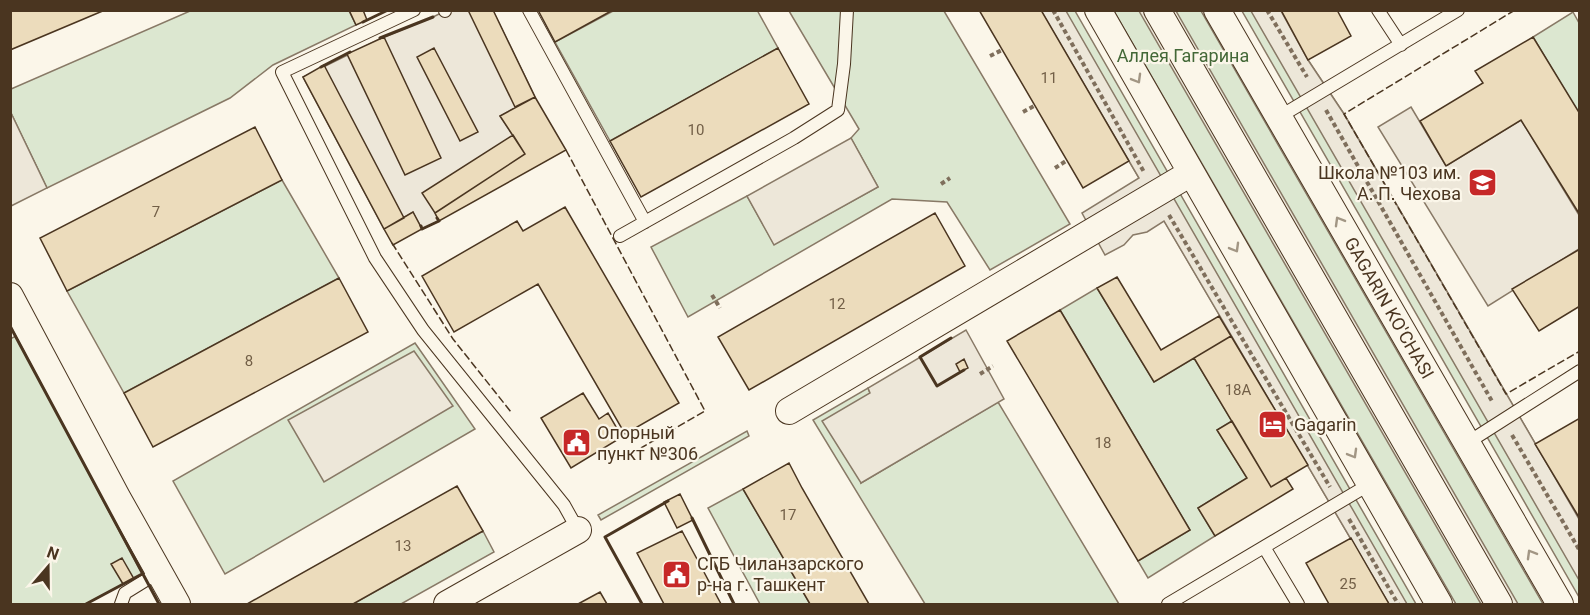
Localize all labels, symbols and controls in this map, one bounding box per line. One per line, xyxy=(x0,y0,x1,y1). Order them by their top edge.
park label: Аллея Гагарина xyxy=(1117,45,1249,66)
house number: 11 xyxy=(1041,69,1057,87)
one-way arrow xyxy=(1130,73,1142,84)
house number: 10 xyxy=(688,121,704,139)
place label: Школа №103 им. А. П. Чехова xyxy=(1318,162,1461,204)
school or university icon: Школа №103 им. А. П. Чехова xyxy=(1466,167,1498,199)
house number: 7 xyxy=(152,203,160,221)
one-way arrow xyxy=(1335,217,1346,227)
street label: GAGARIN KO'CHASI xyxy=(1340,233,1438,382)
one-way arrow xyxy=(1227,242,1239,253)
house number: 12 xyxy=(829,295,845,313)
house number: 8 xyxy=(245,352,253,370)
house number: 18А xyxy=(1225,381,1252,399)
hotel icon: Gagarin xyxy=(1257,409,1289,441)
place label: Gagarin xyxy=(1294,414,1356,435)
place label: Опорный пункт №306 xyxy=(597,422,698,464)
public building icon: Опорный пункт №306 xyxy=(560,427,592,459)
house number: 18 xyxy=(1095,434,1111,452)
one-way arrow xyxy=(1345,448,1357,458)
house number: 17 xyxy=(780,506,796,524)
north arrow xyxy=(18,537,78,597)
house number: 13 xyxy=(395,537,411,555)
text: N xyxy=(44,543,62,564)
one-way arrow xyxy=(1527,550,1538,560)
place label: СГБ Чиланзарского р-на г. Ташкент xyxy=(697,553,864,595)
public building icon: СГБ Чиланзарского р-на г. Ташкент xyxy=(660,558,692,590)
house number: 25 xyxy=(1340,575,1356,593)

